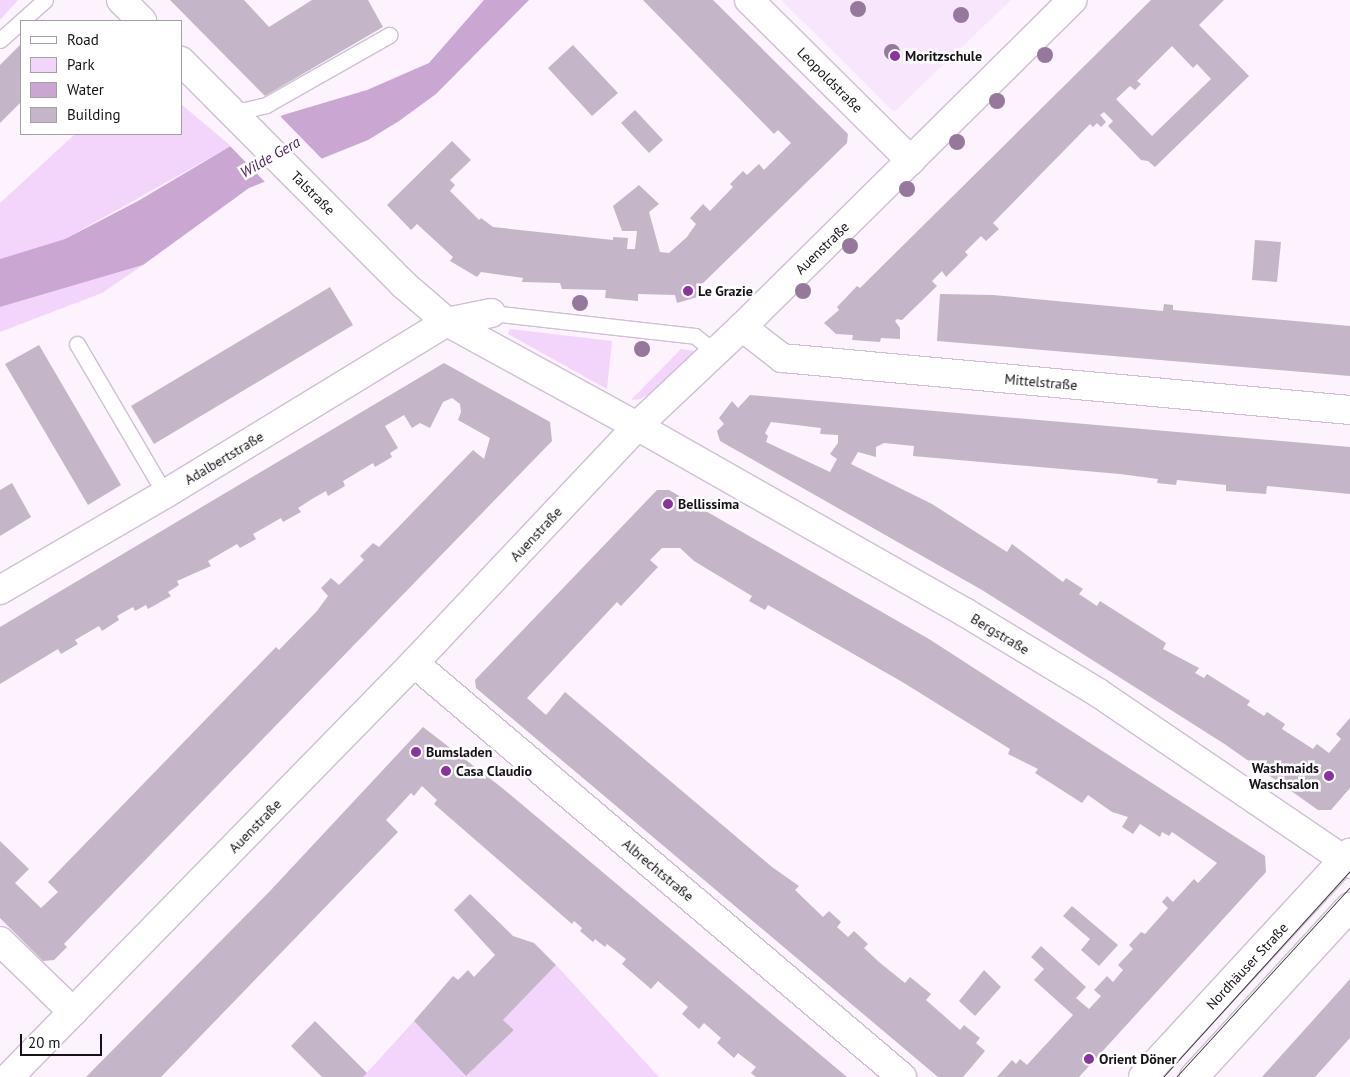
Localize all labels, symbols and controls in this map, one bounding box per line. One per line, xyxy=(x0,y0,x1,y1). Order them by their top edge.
legend xyxy=(20,20,182,135)
text: Road xyxy=(67,30,99,49)
street label: Leopoldstraße xyxy=(794,44,866,116)
place label: Moritzschule xyxy=(905,48,982,64)
marker: Moritzschule xyxy=(889,50,901,62)
text: Park xyxy=(67,55,95,74)
text: Water xyxy=(67,80,104,99)
text: Building xyxy=(67,105,121,124)
water label: Wilde Gera xyxy=(237,133,303,181)
street label: Talstraße xyxy=(288,168,338,218)
street label: Auenstraße xyxy=(792,218,852,278)
place label: Le Grazie xyxy=(698,283,753,299)
marker: Le Grazie xyxy=(682,285,694,297)
street label: Mittelstraße xyxy=(1004,370,1078,394)
street label: Adalbertstraße xyxy=(181,428,267,488)
place label: Bellissima xyxy=(678,496,739,512)
marker: Bellissima xyxy=(662,498,674,510)
street label: Auenstraße xyxy=(507,503,565,565)
street label: Bergstraße xyxy=(968,610,1032,658)
place label: Bumsladen xyxy=(426,744,492,760)
marker: Bumsladen xyxy=(410,746,422,758)
place label: Washmaids Waschsalon xyxy=(1249,760,1319,792)
place label: Casa Claudio xyxy=(456,763,532,779)
marker: Casa Claudio xyxy=(440,765,452,777)
marker: Washmaids Waschsalon xyxy=(1323,770,1335,782)
street label: Auenstraße xyxy=(225,796,285,856)
street label: Albrechtstraße xyxy=(619,835,697,905)
street label: Nordhäuser Straße xyxy=(1203,919,1291,1013)
scale bar xyxy=(22,1024,105,1056)
text: 20 m xyxy=(28,1033,61,1052)
place label: Orient Döner xyxy=(1099,1051,1176,1067)
marker: Orient Döner xyxy=(1083,1053,1095,1065)

